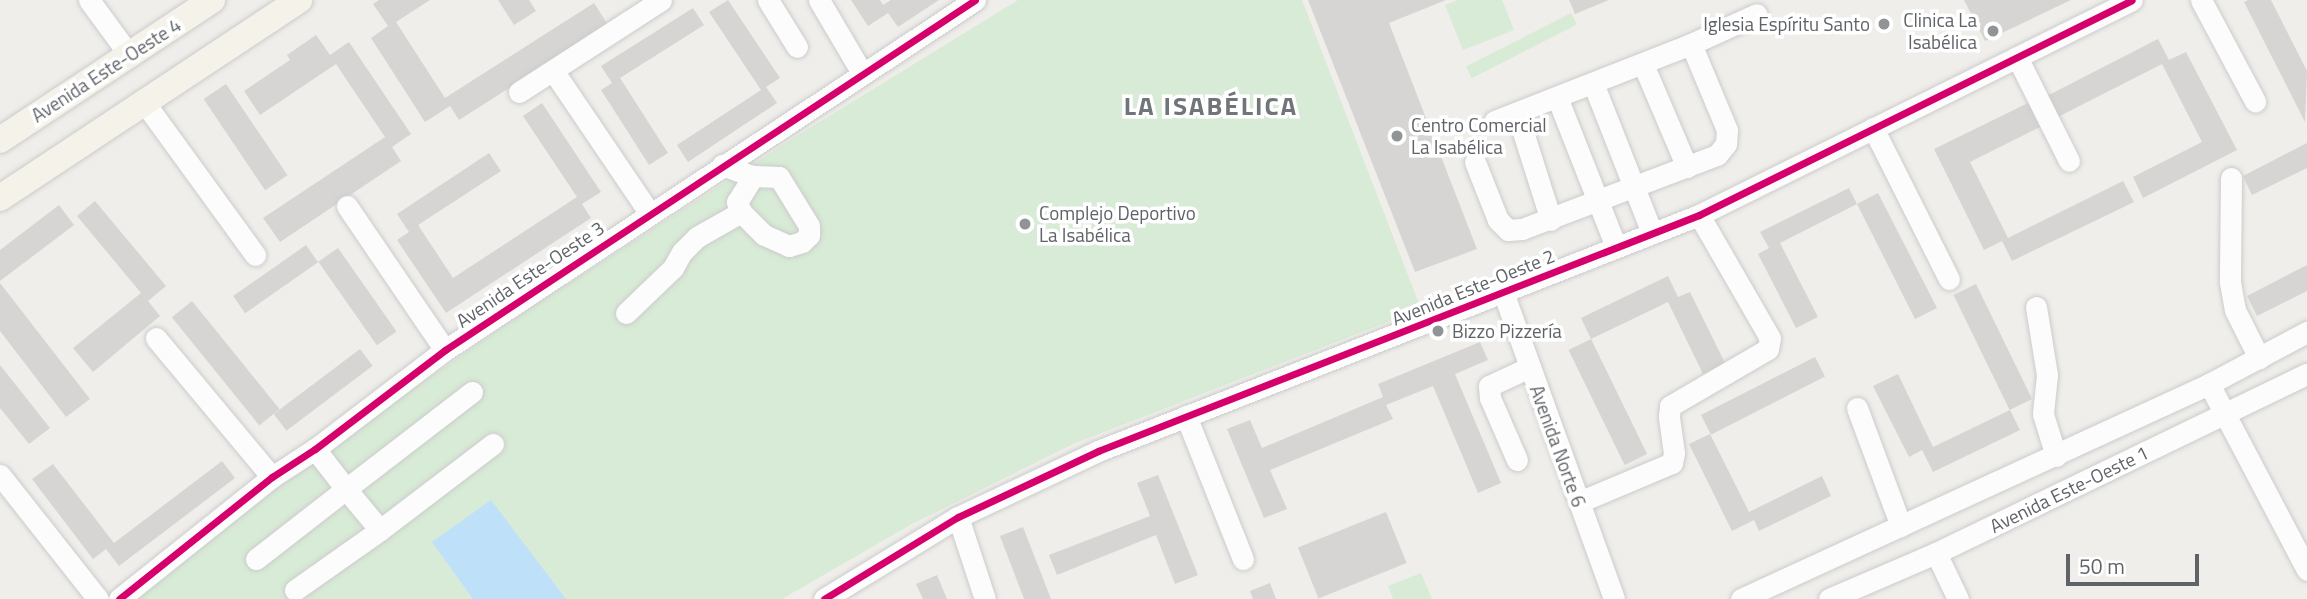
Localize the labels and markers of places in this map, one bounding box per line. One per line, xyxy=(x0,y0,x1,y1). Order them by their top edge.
place label: Clinica La Isabélica xyxy=(1903,9,1977,53)
place label: Iglesia Espíritu Santo xyxy=(1703,13,1870,35)
marker: Iglesia Espíritu Santo xyxy=(1876,16,1892,32)
marker: Clinica La Isabélica xyxy=(1983,21,2003,41)
place label: Centro Comercial La Isabélica xyxy=(1411,114,1547,158)
marker: Centro Comercial La Isabélica xyxy=(1389,128,1405,144)
place label: Complejo Deportivo La Isabélica xyxy=(1039,202,1196,246)
marker: Complejo Deportivo La Isabélica xyxy=(1017,216,1033,232)
place label: Bizzo Pizzería xyxy=(1452,320,1562,342)
marker: Bizzo Pizzería xyxy=(1430,323,1446,339)

